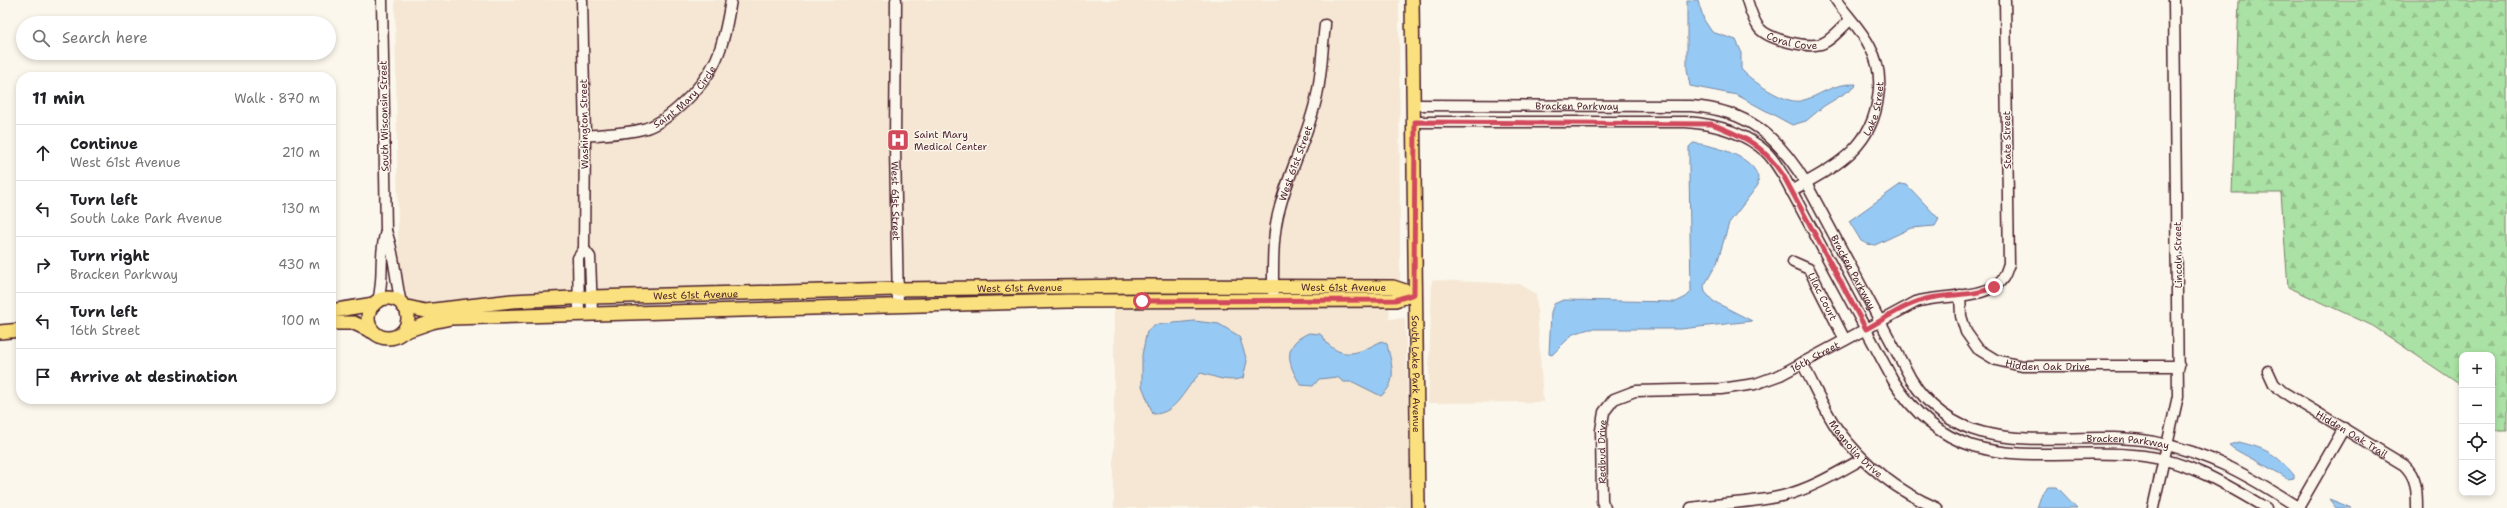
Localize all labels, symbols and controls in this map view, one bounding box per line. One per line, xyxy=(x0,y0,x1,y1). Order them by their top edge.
search box xyxy=(16,16,336,60)
icon: search xyxy=(30,27,52,49)
text: Search here xyxy=(62,28,148,48)
street label: Coral Cove xyxy=(1765,29,1818,52)
street label: South Wisconsin Street xyxy=(377,60,391,172)
street label: Saint Mary Circle xyxy=(651,63,719,131)
street label: Washington Street xyxy=(577,79,591,169)
street label: Lake Street xyxy=(1860,82,1886,138)
text: 11 min xyxy=(32,87,85,109)
text: Walk · 870 m xyxy=(234,90,320,107)
street label: Bracken Parkway xyxy=(1535,99,1619,112)
street label: State Street xyxy=(2000,111,2014,169)
street label: West 61st Street xyxy=(1276,124,1315,202)
hospital icon: Saint Mary Medical Center xyxy=(885,127,911,153)
place label: Saint Mary Medical Center xyxy=(914,128,988,153)
text: Continue xyxy=(70,134,138,154)
icon: ahead xyxy=(32,142,54,164)
text: 210 m xyxy=(282,144,320,161)
text: West 61st Avenue xyxy=(70,154,181,171)
street label: West 61st Street xyxy=(889,161,903,241)
text: Turn left xyxy=(70,190,138,210)
icon: left xyxy=(32,198,54,220)
text: 130 m xyxy=(282,200,320,217)
text: South Lake Park Avenue xyxy=(70,210,222,227)
street label: Lincoln Street xyxy=(2171,222,2185,288)
street label: Bracken Parkway xyxy=(1828,232,1879,312)
text: Turn right xyxy=(70,246,150,266)
icon: right xyxy=(32,254,54,276)
text: 430 m xyxy=(278,256,320,273)
text: Bracken Parkway xyxy=(70,266,178,283)
street label: Lilac Court xyxy=(1805,270,1840,322)
route end xyxy=(1985,278,2003,296)
street label: West 61st Avenue xyxy=(977,280,1063,295)
street label: West 61st Avenue xyxy=(1301,280,1387,293)
street label: West 61st Avenue xyxy=(653,287,739,302)
route start xyxy=(1133,292,1151,310)
text: Turn left xyxy=(70,302,138,322)
icon: left xyxy=(32,310,54,332)
text: 100 m xyxy=(281,312,320,329)
street label: South Lake Park Avenue xyxy=(1409,315,1424,433)
text: 16th Street xyxy=(70,322,140,339)
street label: 16th Street xyxy=(1788,338,1841,375)
map controls xyxy=(2459,352,2495,496)
button: + xyxy=(2459,352,2495,388)
street label: Hidden Oak Drive xyxy=(2004,356,2090,373)
icon: arrive xyxy=(32,366,54,388)
text: Arrive at destination xyxy=(70,367,238,387)
button: − xyxy=(2459,388,2495,424)
street label: Hidden Oak Trail xyxy=(2314,407,2390,460)
street label: Magnolia Drive xyxy=(1827,417,1886,480)
street label: Redbud Drive xyxy=(1595,418,1609,484)
button: locate xyxy=(2459,424,2495,460)
street label: Bracken Parkway xyxy=(2086,431,2171,452)
button: layers xyxy=(2459,460,2495,496)

